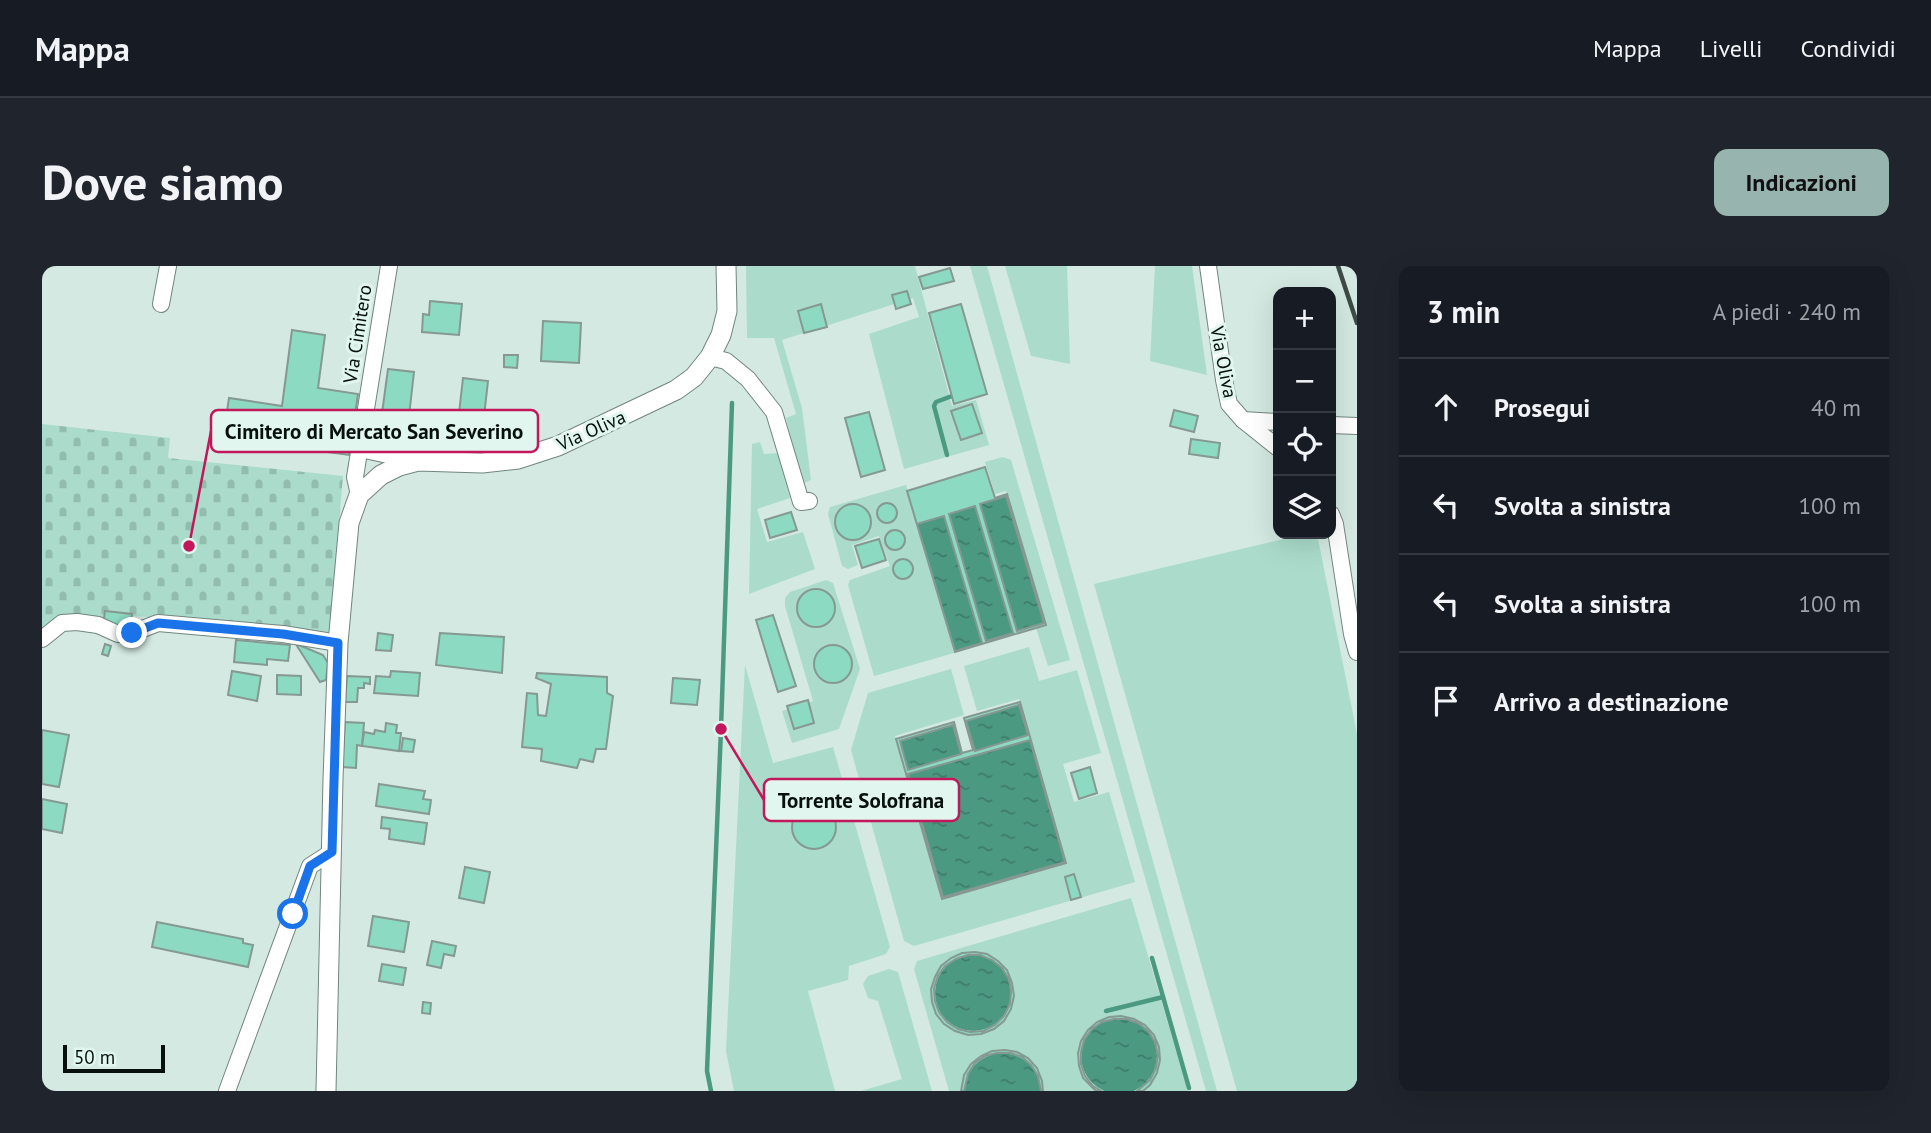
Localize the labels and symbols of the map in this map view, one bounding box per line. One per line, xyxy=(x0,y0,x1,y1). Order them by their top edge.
street label: Via Cimitero xyxy=(337,283,377,386)
street label: Via Oliva xyxy=(1205,323,1243,400)
street label: Via Oliva xyxy=(552,404,629,456)
callout: Cimitero di Mercato San Severino xyxy=(211,410,538,452)
text: Cimitero di Mercato San Severino xyxy=(225,418,523,445)
route end xyxy=(116,617,147,648)
callout: Torrente Solofrana xyxy=(764,779,959,821)
text: Torrente Solofrana xyxy=(778,787,944,814)
route start xyxy=(277,898,308,929)
scale bar xyxy=(63,1042,164,1074)

